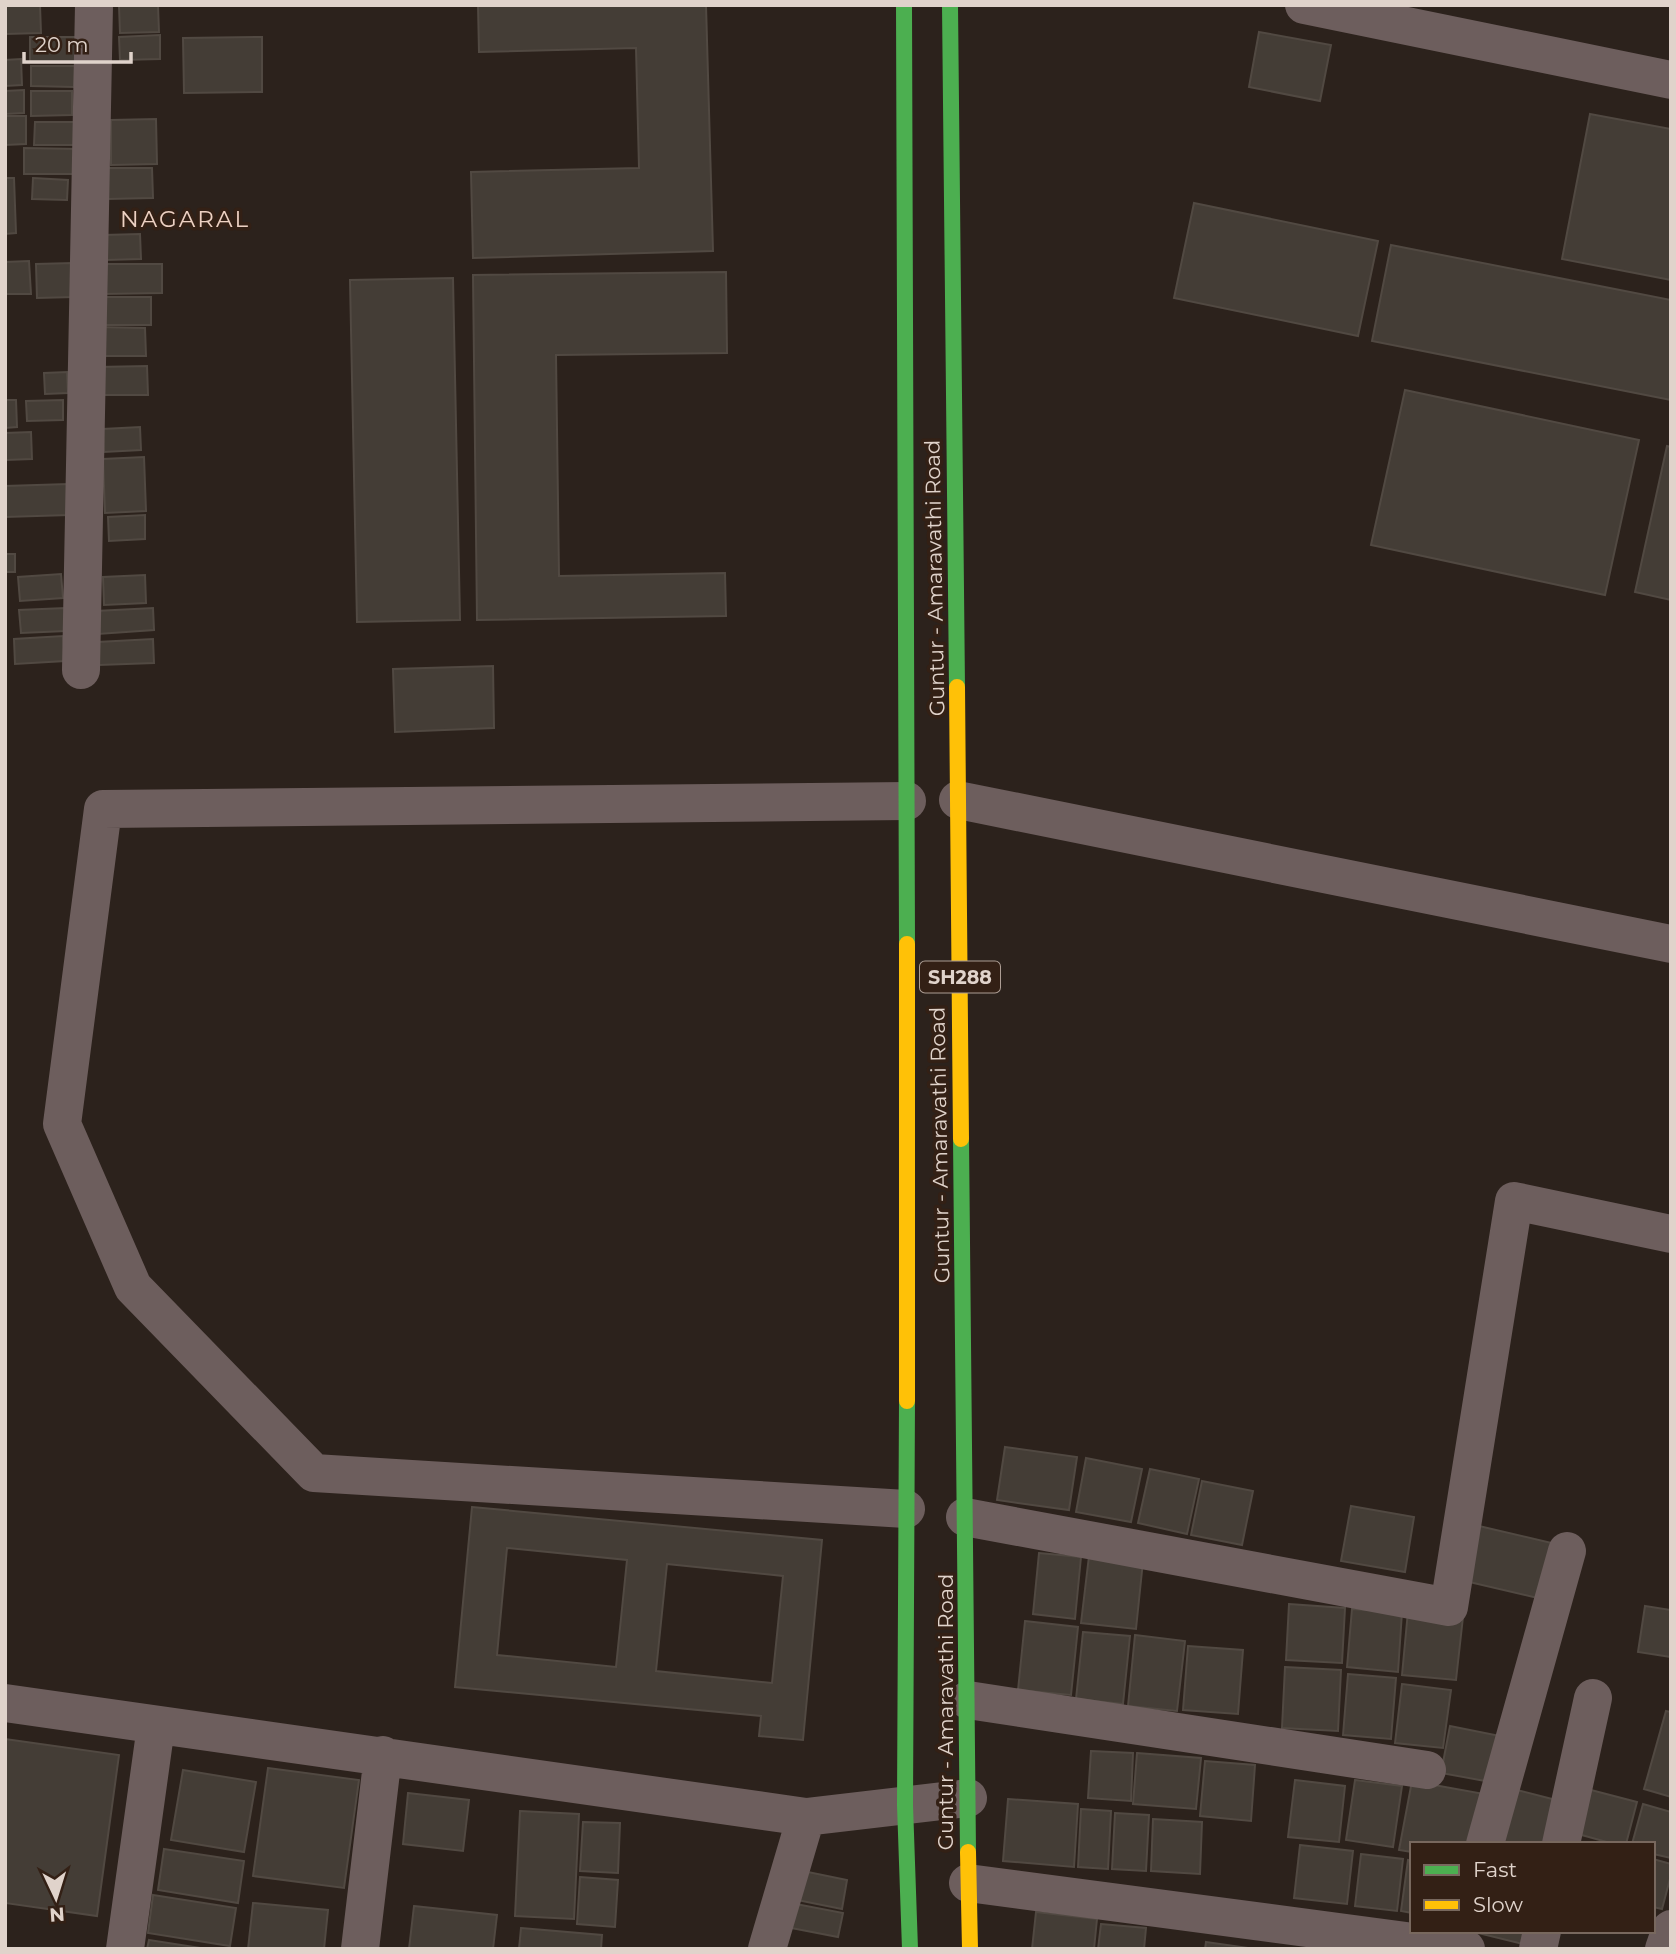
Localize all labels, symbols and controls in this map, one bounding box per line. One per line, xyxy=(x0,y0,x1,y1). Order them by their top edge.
scale bar xyxy=(24,21,131,65)
text: 20 m xyxy=(35,32,89,57)
district label: NAGARAL xyxy=(120,205,250,233)
street label: Guntur - Amaravathi Road xyxy=(920,440,949,716)
road number: SH288 xyxy=(920,962,1000,993)
street label: Guntur - Amaravathi Road xyxy=(925,1007,954,1283)
street label: Guntur - Amaravathi Road xyxy=(933,1574,958,1850)
legend xyxy=(1410,1842,1655,1933)
text: Fast xyxy=(1473,1857,1517,1882)
north arrow xyxy=(21,1863,91,1933)
text: Slow xyxy=(1473,1892,1523,1917)
text: N xyxy=(49,1902,66,1926)

